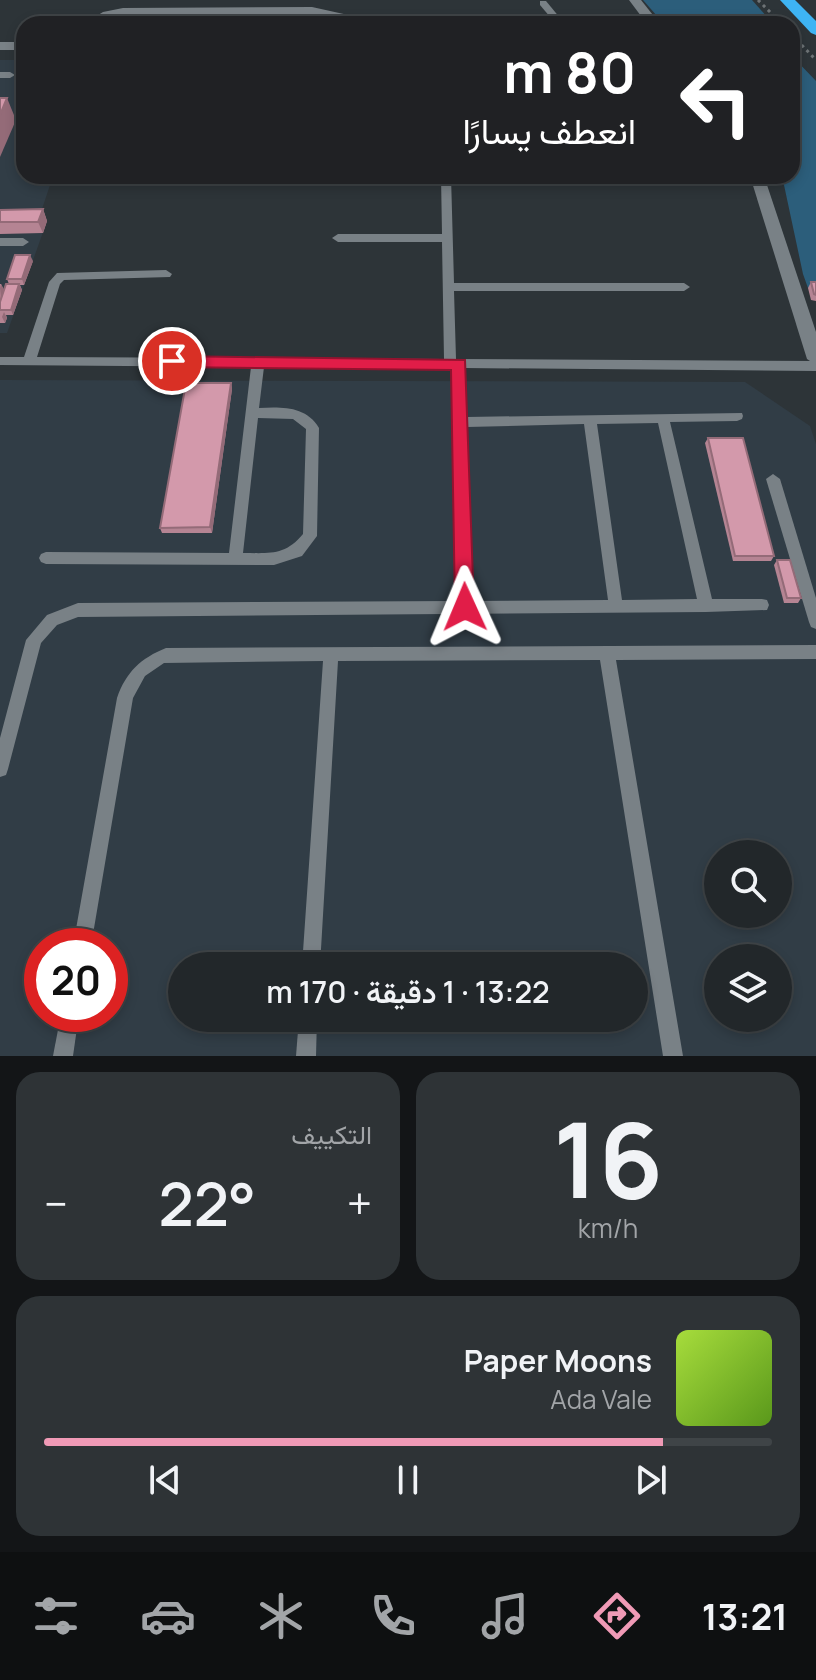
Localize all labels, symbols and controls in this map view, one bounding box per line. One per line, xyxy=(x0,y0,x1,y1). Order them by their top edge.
text: 80 m xyxy=(503,33,636,110)
icon: left xyxy=(664,48,768,152)
text: انعطف يسارًا xyxy=(463,106,636,155)
pin xyxy=(138,327,206,395)
icon: arrive xyxy=(150,339,194,383)
position arrow xyxy=(423,565,507,649)
map controls xyxy=(704,840,792,1032)
button: search xyxy=(704,840,792,928)
speed limit sign: 20 xyxy=(24,928,128,1032)
button: layers xyxy=(704,944,792,1032)
text: 13:22 · 1 دقيقة · 170 m xyxy=(266,971,550,1012)
text: 16 xyxy=(553,1087,663,1229)
text: التكييف xyxy=(291,1116,372,1152)
text: 22° xyxy=(158,1162,256,1244)
text: − xyxy=(44,1173,68,1233)
text: + xyxy=(347,1173,372,1233)
text: km/h xyxy=(578,1210,638,1246)
text: Paper Moons xyxy=(464,1340,652,1381)
text: Ada Vale xyxy=(550,1381,652,1417)
icon: previous xyxy=(143,1458,187,1502)
icon: pause xyxy=(386,1458,430,1502)
icon: next xyxy=(629,1458,673,1502)
icon: filters xyxy=(28,1588,84,1644)
icon: car xyxy=(140,1588,196,1644)
icon: climate xyxy=(253,1588,309,1644)
icon: phone xyxy=(365,1588,421,1644)
icon: music xyxy=(477,1588,533,1644)
icon: directions xyxy=(589,1588,645,1644)
text: 13:21 xyxy=(702,1592,788,1641)

